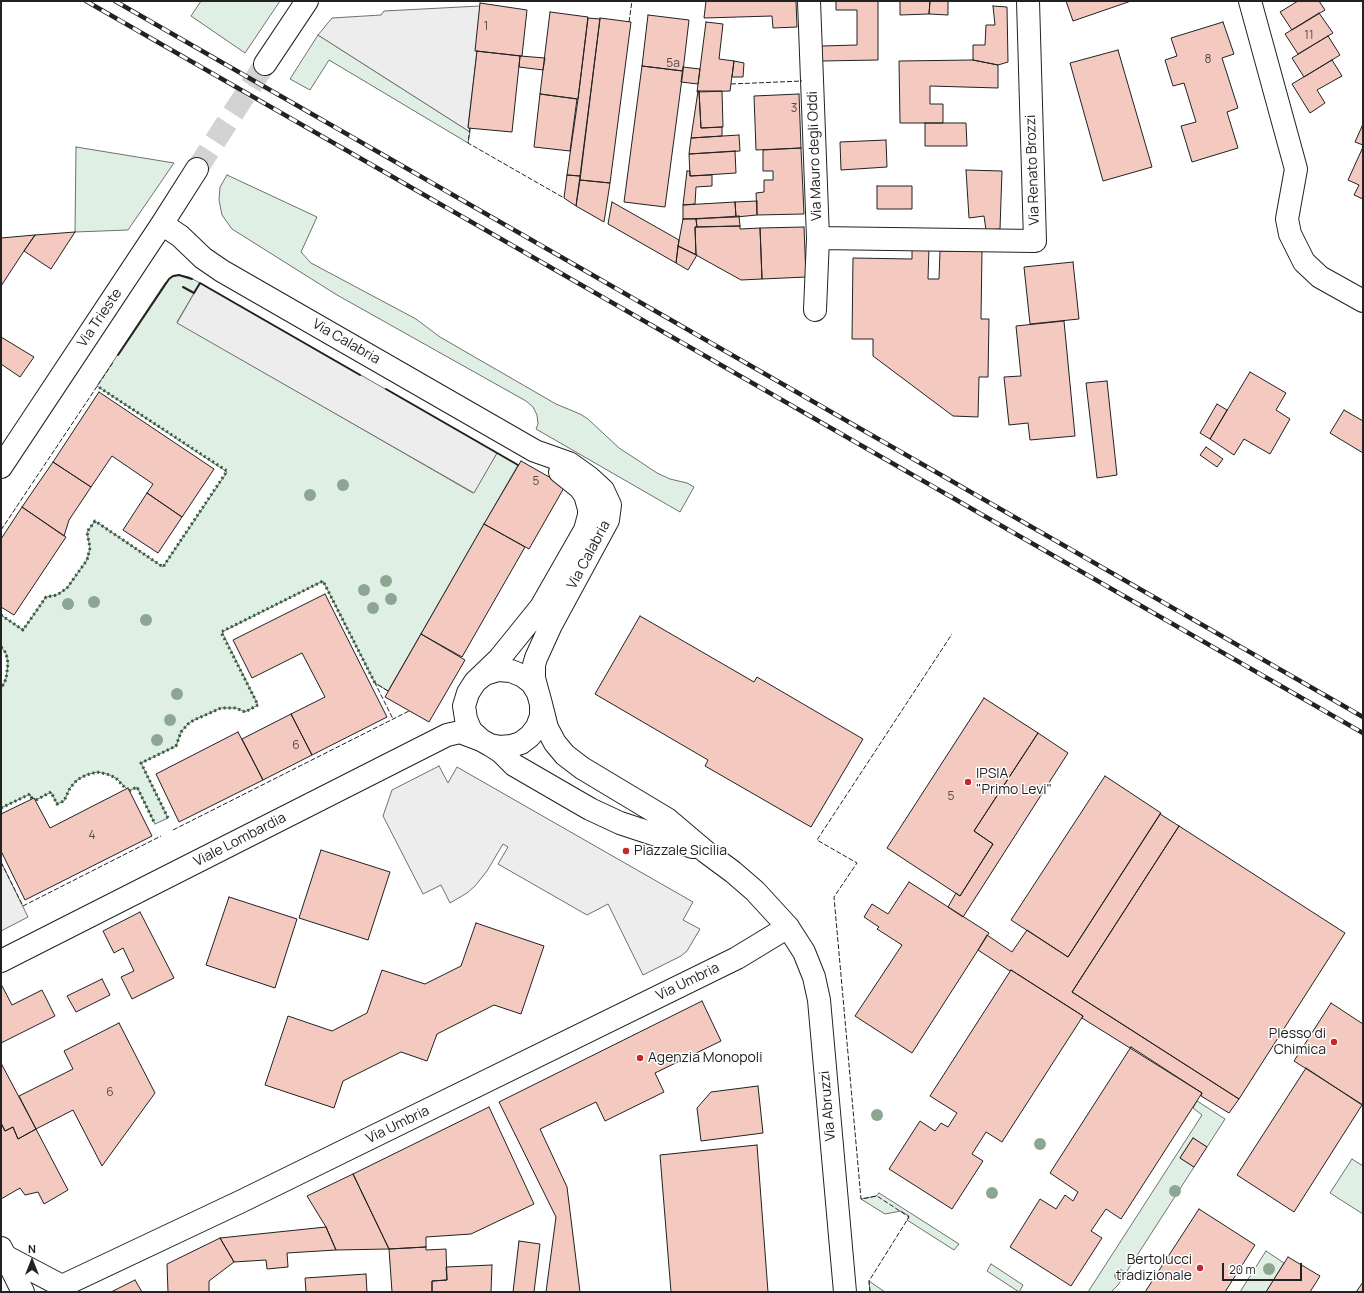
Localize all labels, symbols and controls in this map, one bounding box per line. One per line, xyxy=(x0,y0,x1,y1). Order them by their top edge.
house number: 1 xyxy=(484,20,488,34)
house number: 11 xyxy=(1304,29,1314,43)
house number: 8 xyxy=(1205,53,1211,67)
house number: 5a xyxy=(666,57,680,71)
street label: Via Mauro degli Oddi xyxy=(804,91,826,221)
house number: 3 xyxy=(791,102,797,116)
street label: Via Renato Brozzi xyxy=(1023,114,1043,226)
street label: Via Trieste xyxy=(74,286,126,350)
street label: Via Calabria xyxy=(309,316,383,368)
house number: 5 xyxy=(533,475,539,489)
street label: Via Calabria xyxy=(564,518,614,592)
house number: 6 xyxy=(292,739,300,753)
place label: IPSIA "Primo Levi" xyxy=(976,766,1052,798)
marker: IPSIA "Primo Levi" xyxy=(963,777,973,787)
house number: 5 xyxy=(948,790,954,804)
street label: Viale Lombardia xyxy=(191,810,289,870)
house number: 4 xyxy=(88,829,96,843)
place label: Piazzale Sicilia xyxy=(634,843,727,859)
marker: Piazzale Sicilia xyxy=(621,846,631,856)
street label: Via Umbria xyxy=(654,960,722,1004)
place label: Plesso di Chimica xyxy=(1269,1026,1326,1058)
marker: Plesso di Chimica xyxy=(1329,1037,1339,1047)
place label: Agenzia Monopoli xyxy=(648,1050,762,1066)
marker: Agenzia Monopoli xyxy=(635,1053,645,1063)
street label: Via Abruzzi xyxy=(817,1070,839,1142)
house number: 6 xyxy=(106,1086,114,1100)
street label: Via Umbria xyxy=(364,1103,432,1147)
north arrow xyxy=(12,1241,52,1281)
text: N xyxy=(28,1241,36,1256)
place label: Bertolucci tradizionale xyxy=(1116,1252,1192,1284)
scale bar xyxy=(1224,1255,1304,1281)
text: 20 m xyxy=(1229,1261,1256,1278)
marker: Bertolucci tradizionale xyxy=(1195,1263,1205,1273)

